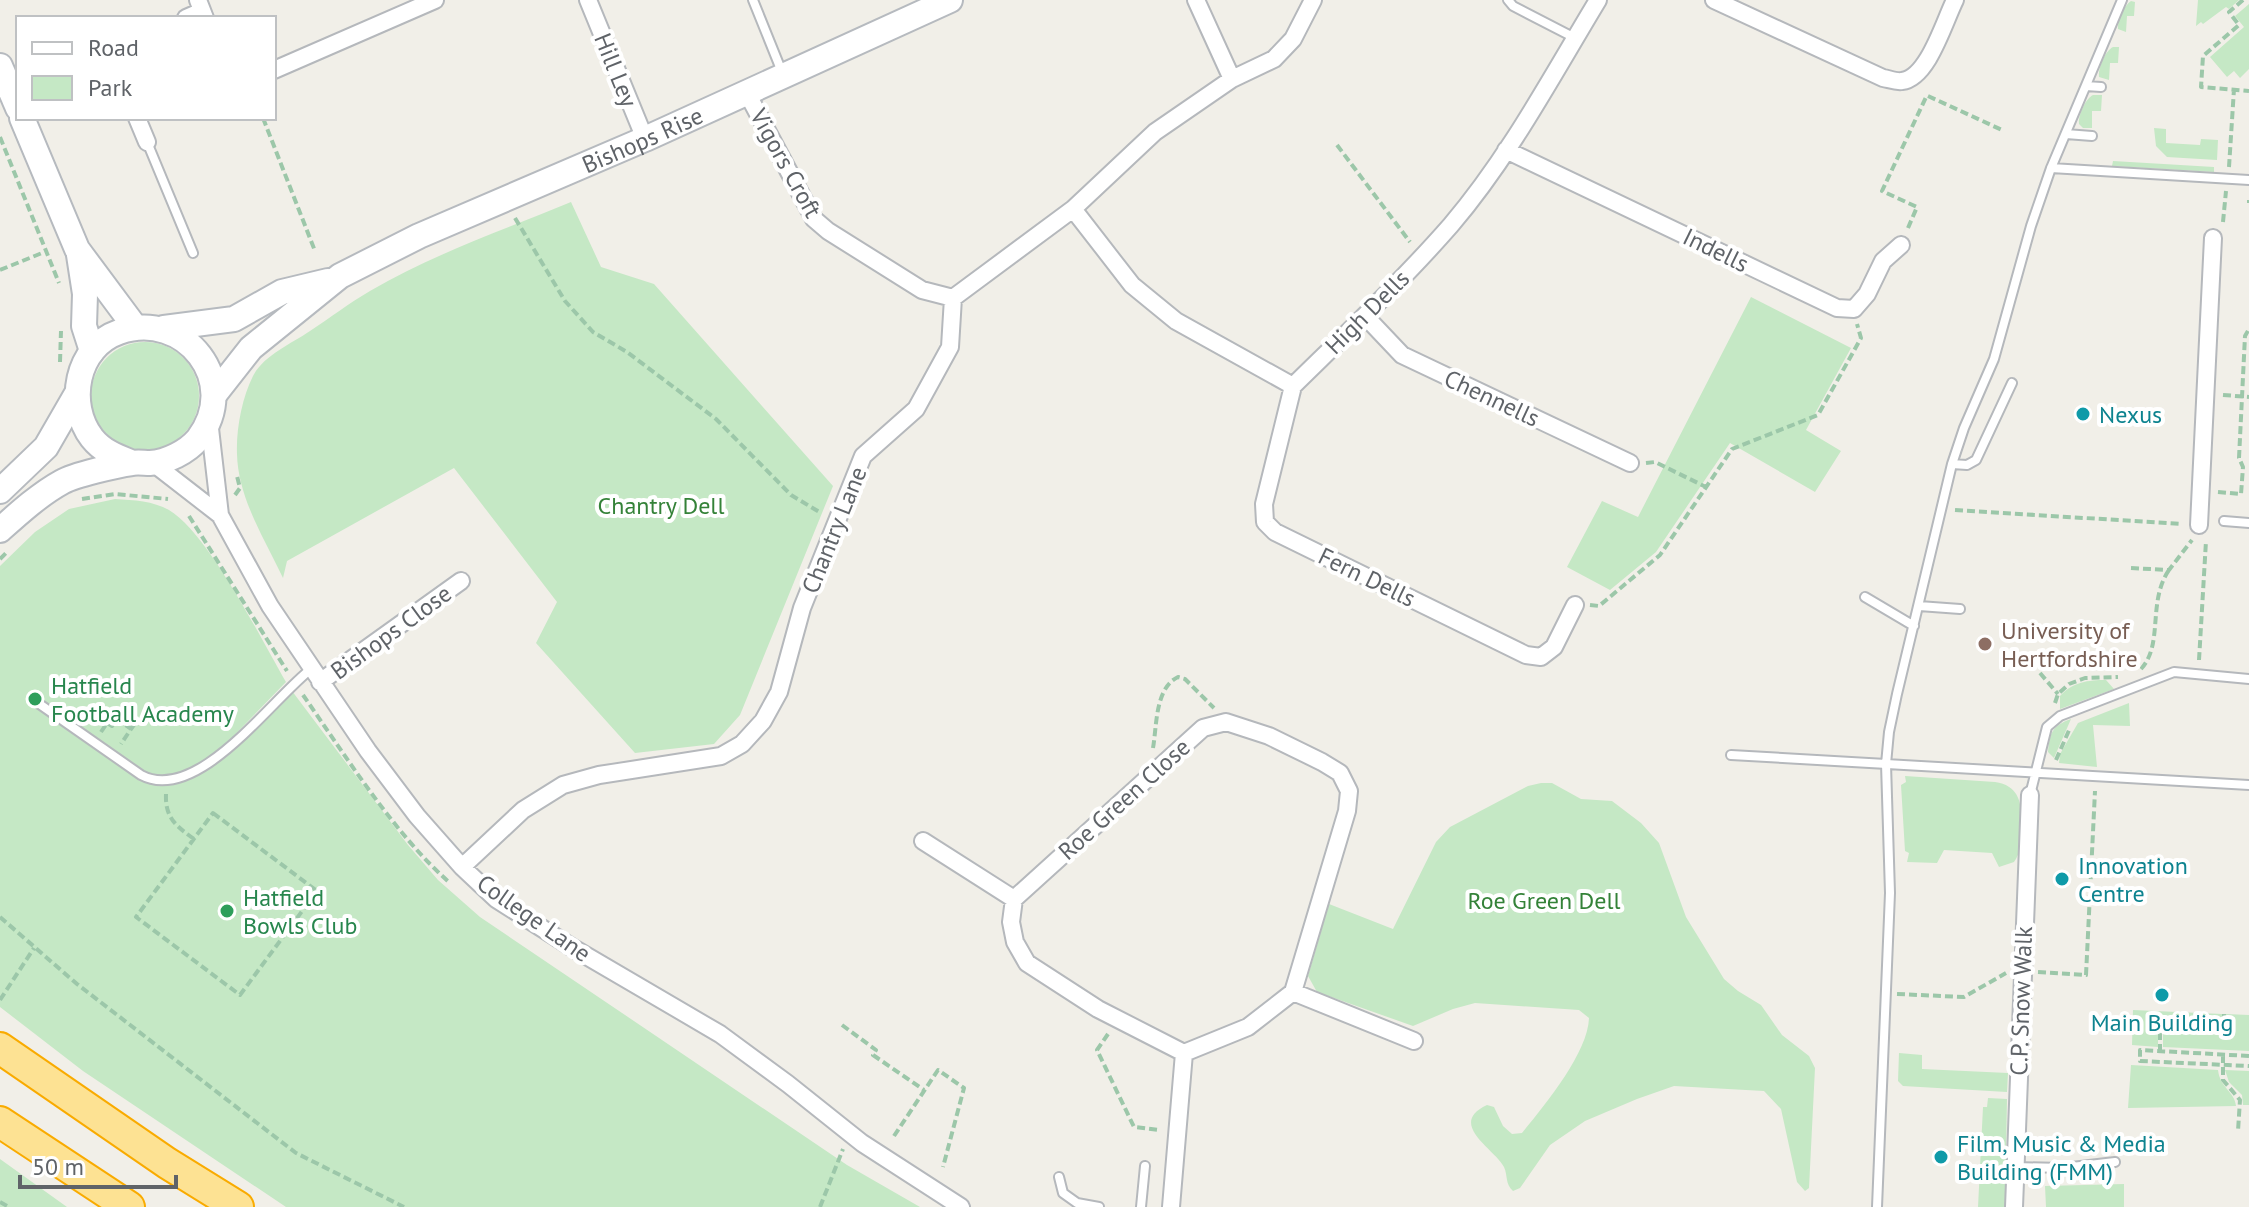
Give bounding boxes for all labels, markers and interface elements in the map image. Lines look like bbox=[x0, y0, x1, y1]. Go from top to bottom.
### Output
legend bbox=[16, 16, 276, 120]
street label: Hill Ley bbox=[587, 29, 645, 111]
text: Road bbox=[88, 32, 139, 63]
text: Park bbox=[88, 72, 133, 103]
street label: Bishops Rise bbox=[577, 99, 708, 180]
street label: Vigors Croft bbox=[743, 102, 829, 223]
street label: Indells bbox=[1678, 221, 1754, 279]
street label: High Dells bbox=[1318, 263, 1416, 361]
street label: Chennells bbox=[1439, 362, 1545, 434]
place label: Nexus bbox=[2099, 399, 2162, 430]
marker: Nexus bbox=[2074, 405, 2092, 423]
street label: Chantry Lane bbox=[795, 462, 873, 598]
park label: Chantry Dell bbox=[598, 490, 724, 521]
street label: Fern Dells bbox=[1313, 540, 1421, 614]
street label: Bishops Close bbox=[324, 578, 458, 686]
place label: University of Hertfordshire bbox=[2001, 615, 2138, 674]
marker: University of Hertfordshire bbox=[1976, 635, 1994, 653]
place label: Hatfield Football Academy bbox=[51, 670, 234, 729]
marker: Hatfield Football Academy bbox=[26, 690, 44, 708]
street label: Roe Green Close bbox=[1052, 732, 1196, 866]
place label: Innovation Centre bbox=[2078, 850, 2188, 909]
street label: College Lane bbox=[471, 867, 597, 969]
marker: Innovation Centre bbox=[2053, 870, 2071, 888]
place label: Hatfield Bowls Club bbox=[243, 882, 357, 941]
park label: Roe Green Dell bbox=[1468, 885, 1621, 916]
marker: Hatfield Bowls Club bbox=[218, 902, 236, 920]
street label: C.P. Snow Walk bbox=[2003, 925, 2039, 1076]
marker: Main Building bbox=[2153, 986, 2171, 1004]
place label: Main Building bbox=[2091, 1007, 2233, 1038]
place label: Film, Music & Media Building (FMM) bbox=[1957, 1128, 2166, 1187]
scale bar bbox=[20, 1139, 176, 1189]
marker: Film, Music & Media Building (FMM) bbox=[1932, 1148, 1950, 1166]
text: 50 m bbox=[32, 1151, 84, 1182]

